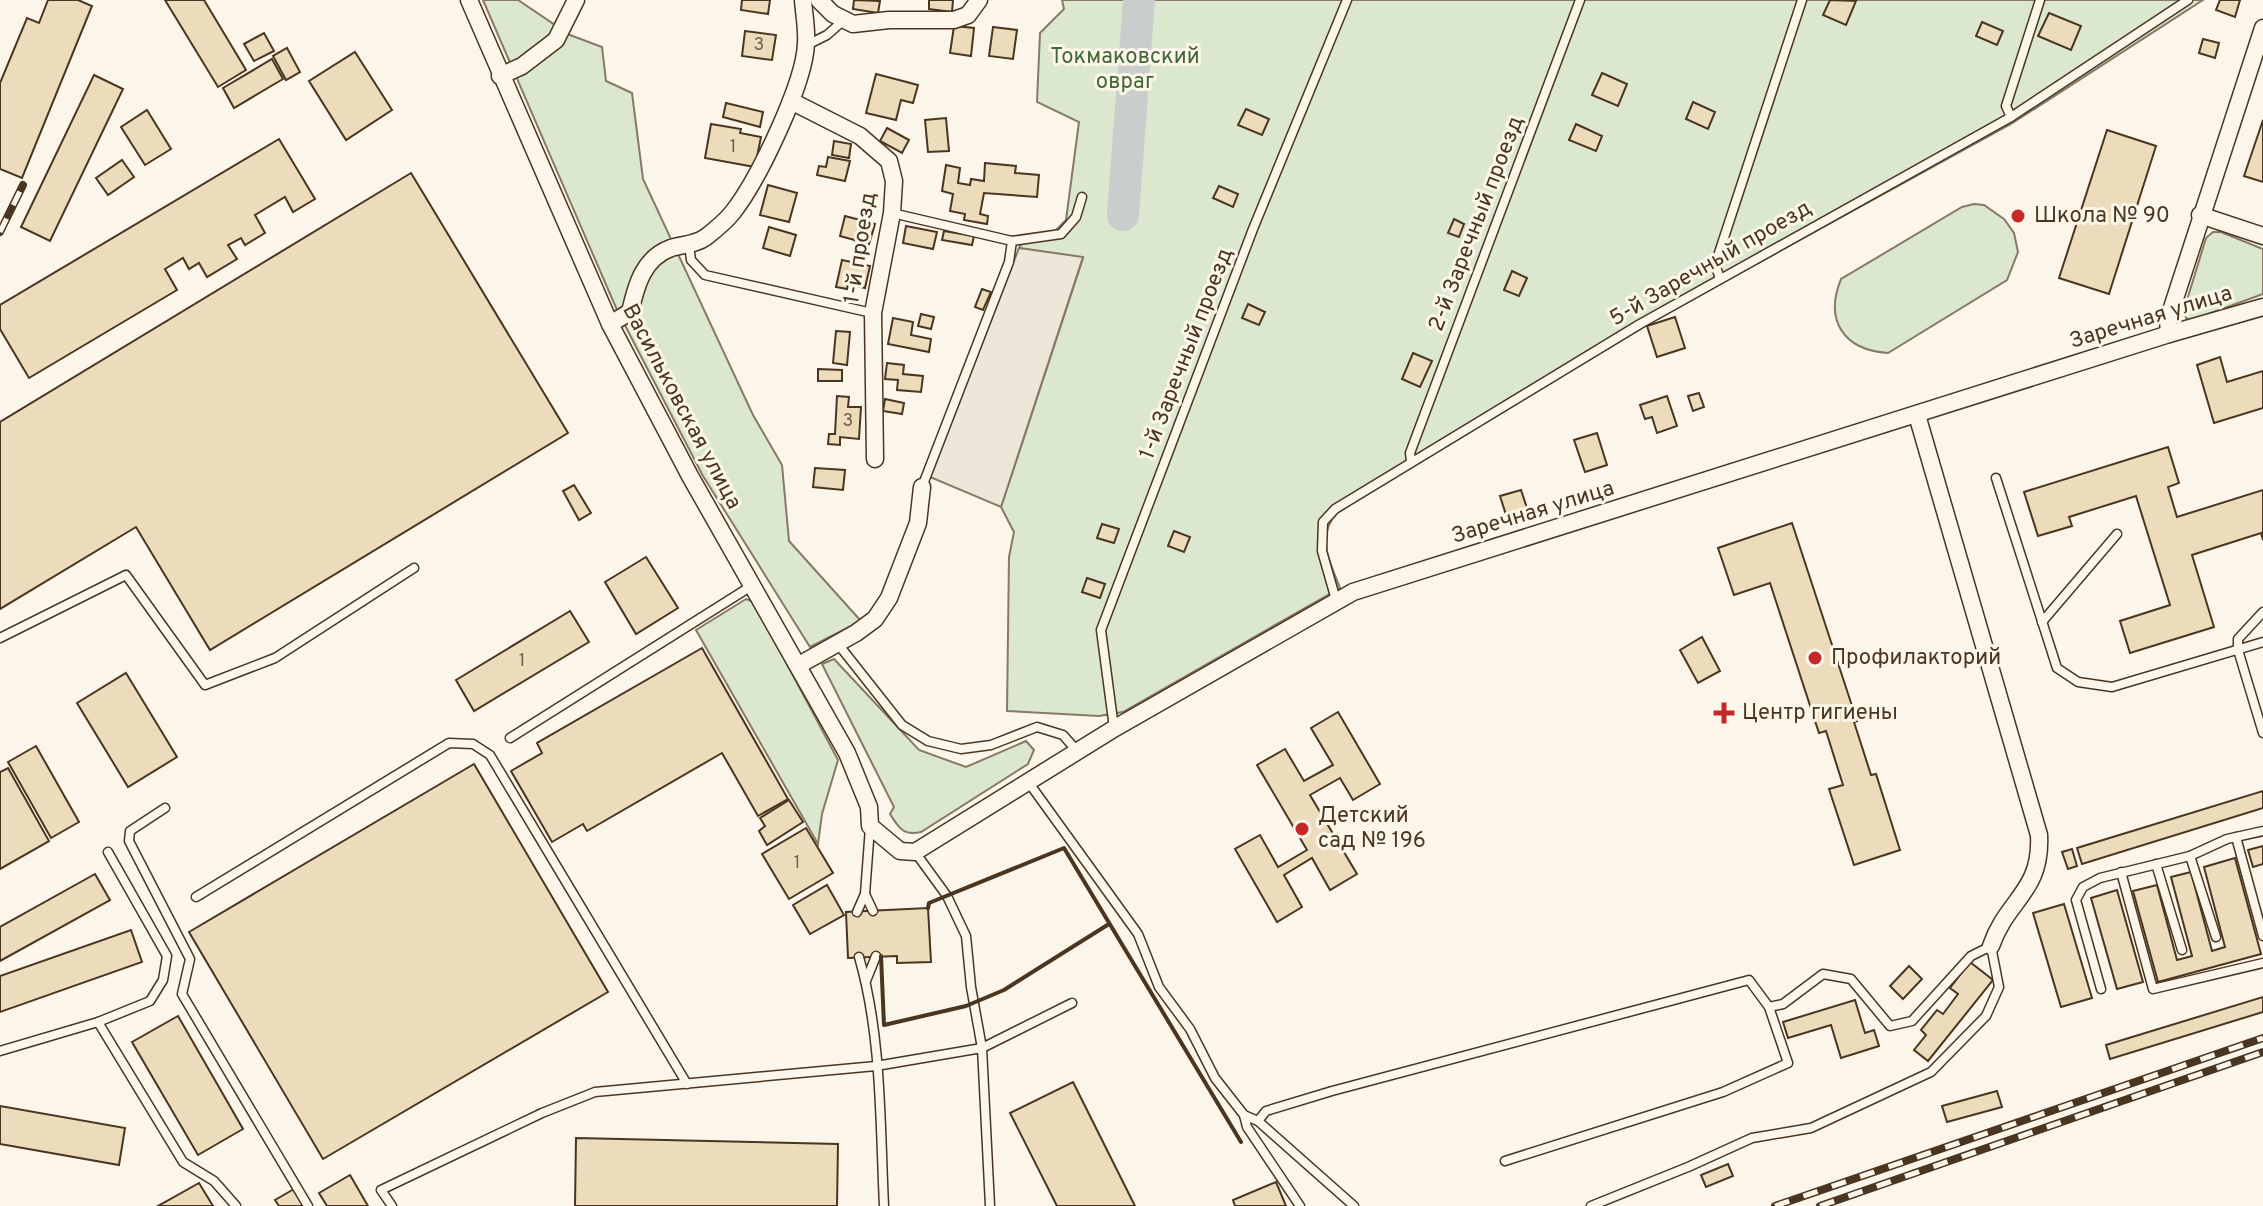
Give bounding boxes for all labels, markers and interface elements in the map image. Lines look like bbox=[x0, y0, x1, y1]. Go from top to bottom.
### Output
house number: 3 bbox=[754, 34, 764, 57]
park label: Токмаковский овраг bbox=[1050, 44, 1200, 96]
street label: 2-й Заречный проезд bbox=[1423, 113, 1531, 335]
house number: 1 bbox=[730, 136, 736, 159]
street label: 1-й проезд bbox=[839, 190, 883, 306]
street label: 5-й Заречный проезд bbox=[1605, 195, 1817, 333]
place label: Школа № 90 bbox=[2034, 203, 2170, 230]
marker: Школа № 90 bbox=[2009, 207, 2027, 225]
street label: 1-й Заречный проезд bbox=[1134, 245, 1240, 463]
street label: Заречная улица bbox=[2066, 280, 2236, 356]
street label: Васильковская улица bbox=[615, 300, 747, 514]
house number: 3 bbox=[843, 410, 853, 433]
street label: Заречная улица bbox=[1448, 475, 1618, 551]
place label: Профилакторий bbox=[1831, 645, 2001, 672]
marker: Профилакторий bbox=[1806, 649, 1824, 667]
house number: 1 bbox=[519, 650, 525, 673]
place label: Центр гигиены bbox=[1742, 700, 1898, 727]
marker: Центр гигиены bbox=[1713, 702, 1735, 724]
place label: Детский сад № 196 bbox=[1318, 803, 1426, 855]
marker: Детский сад № 196 bbox=[1293, 820, 1311, 838]
house number: 1 bbox=[794, 852, 800, 875]

